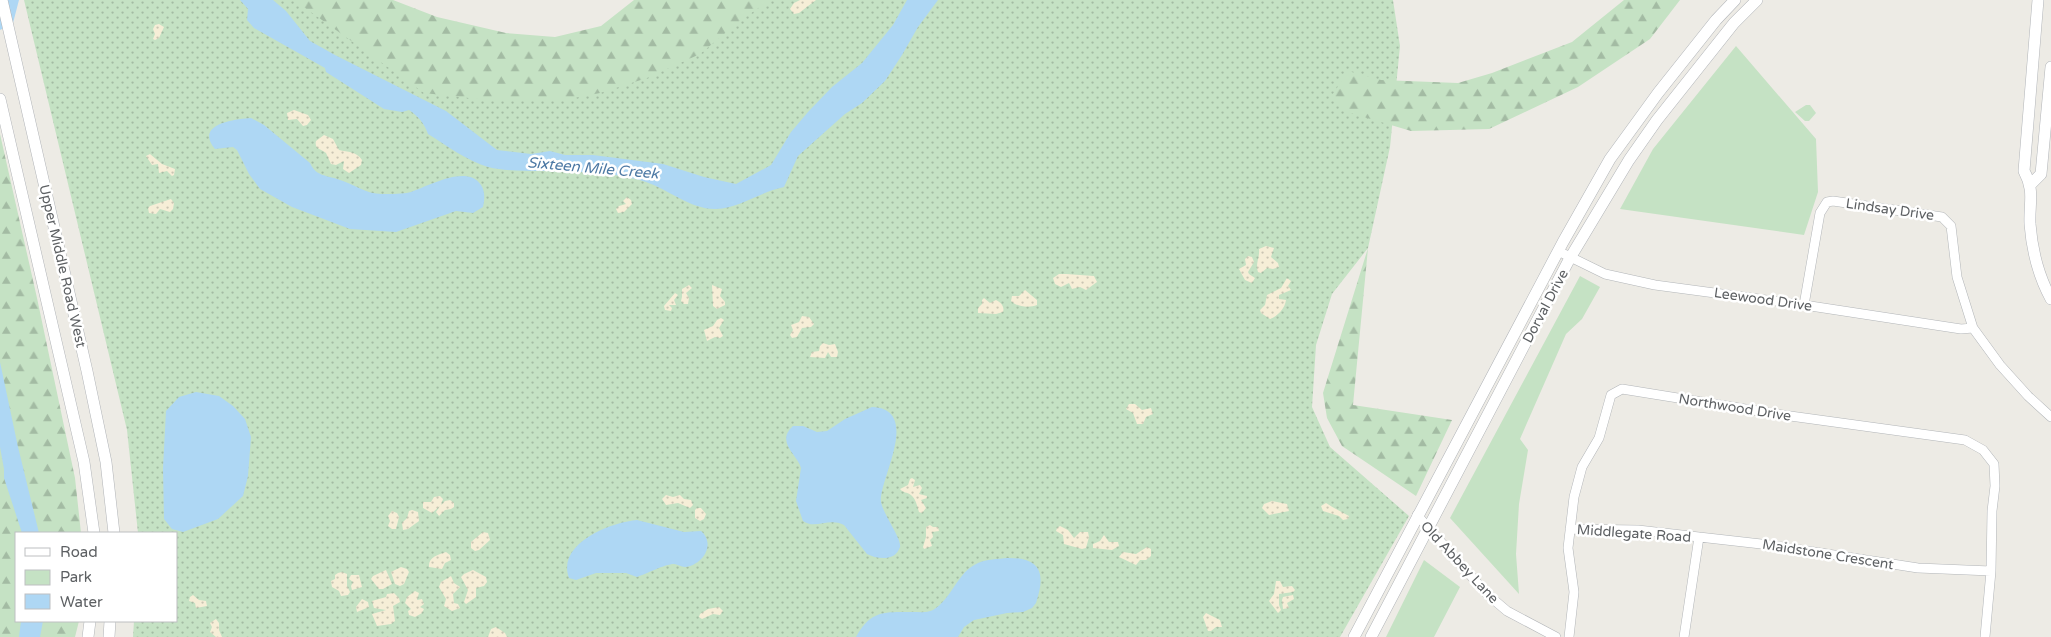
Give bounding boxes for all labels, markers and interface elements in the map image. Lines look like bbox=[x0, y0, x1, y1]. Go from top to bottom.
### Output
water label: Sixteen Mile Creek bbox=[527, 153, 661, 183]
street label: Upper Middle Road West bbox=[35, 183, 90, 350]
street label: Lindsay Drive bbox=[1845, 195, 1935, 224]
street label: Dorval Drive bbox=[1519, 266, 1572, 346]
street label: Leewood Drive bbox=[1713, 284, 1813, 315]
street label: Northwood Drive bbox=[1677, 390, 1792, 425]
street label: Old Abbey Lane bbox=[1417, 518, 1502, 607]
street label: Middlegate Road bbox=[1576, 521, 1692, 546]
legend bbox=[15, 532, 178, 622]
street label: Maidstone Crescent bbox=[1761, 536, 1895, 573]
text: Road bbox=[60, 543, 98, 561]
text: Park bbox=[60, 568, 92, 586]
text: Water bbox=[60, 593, 103, 611]

